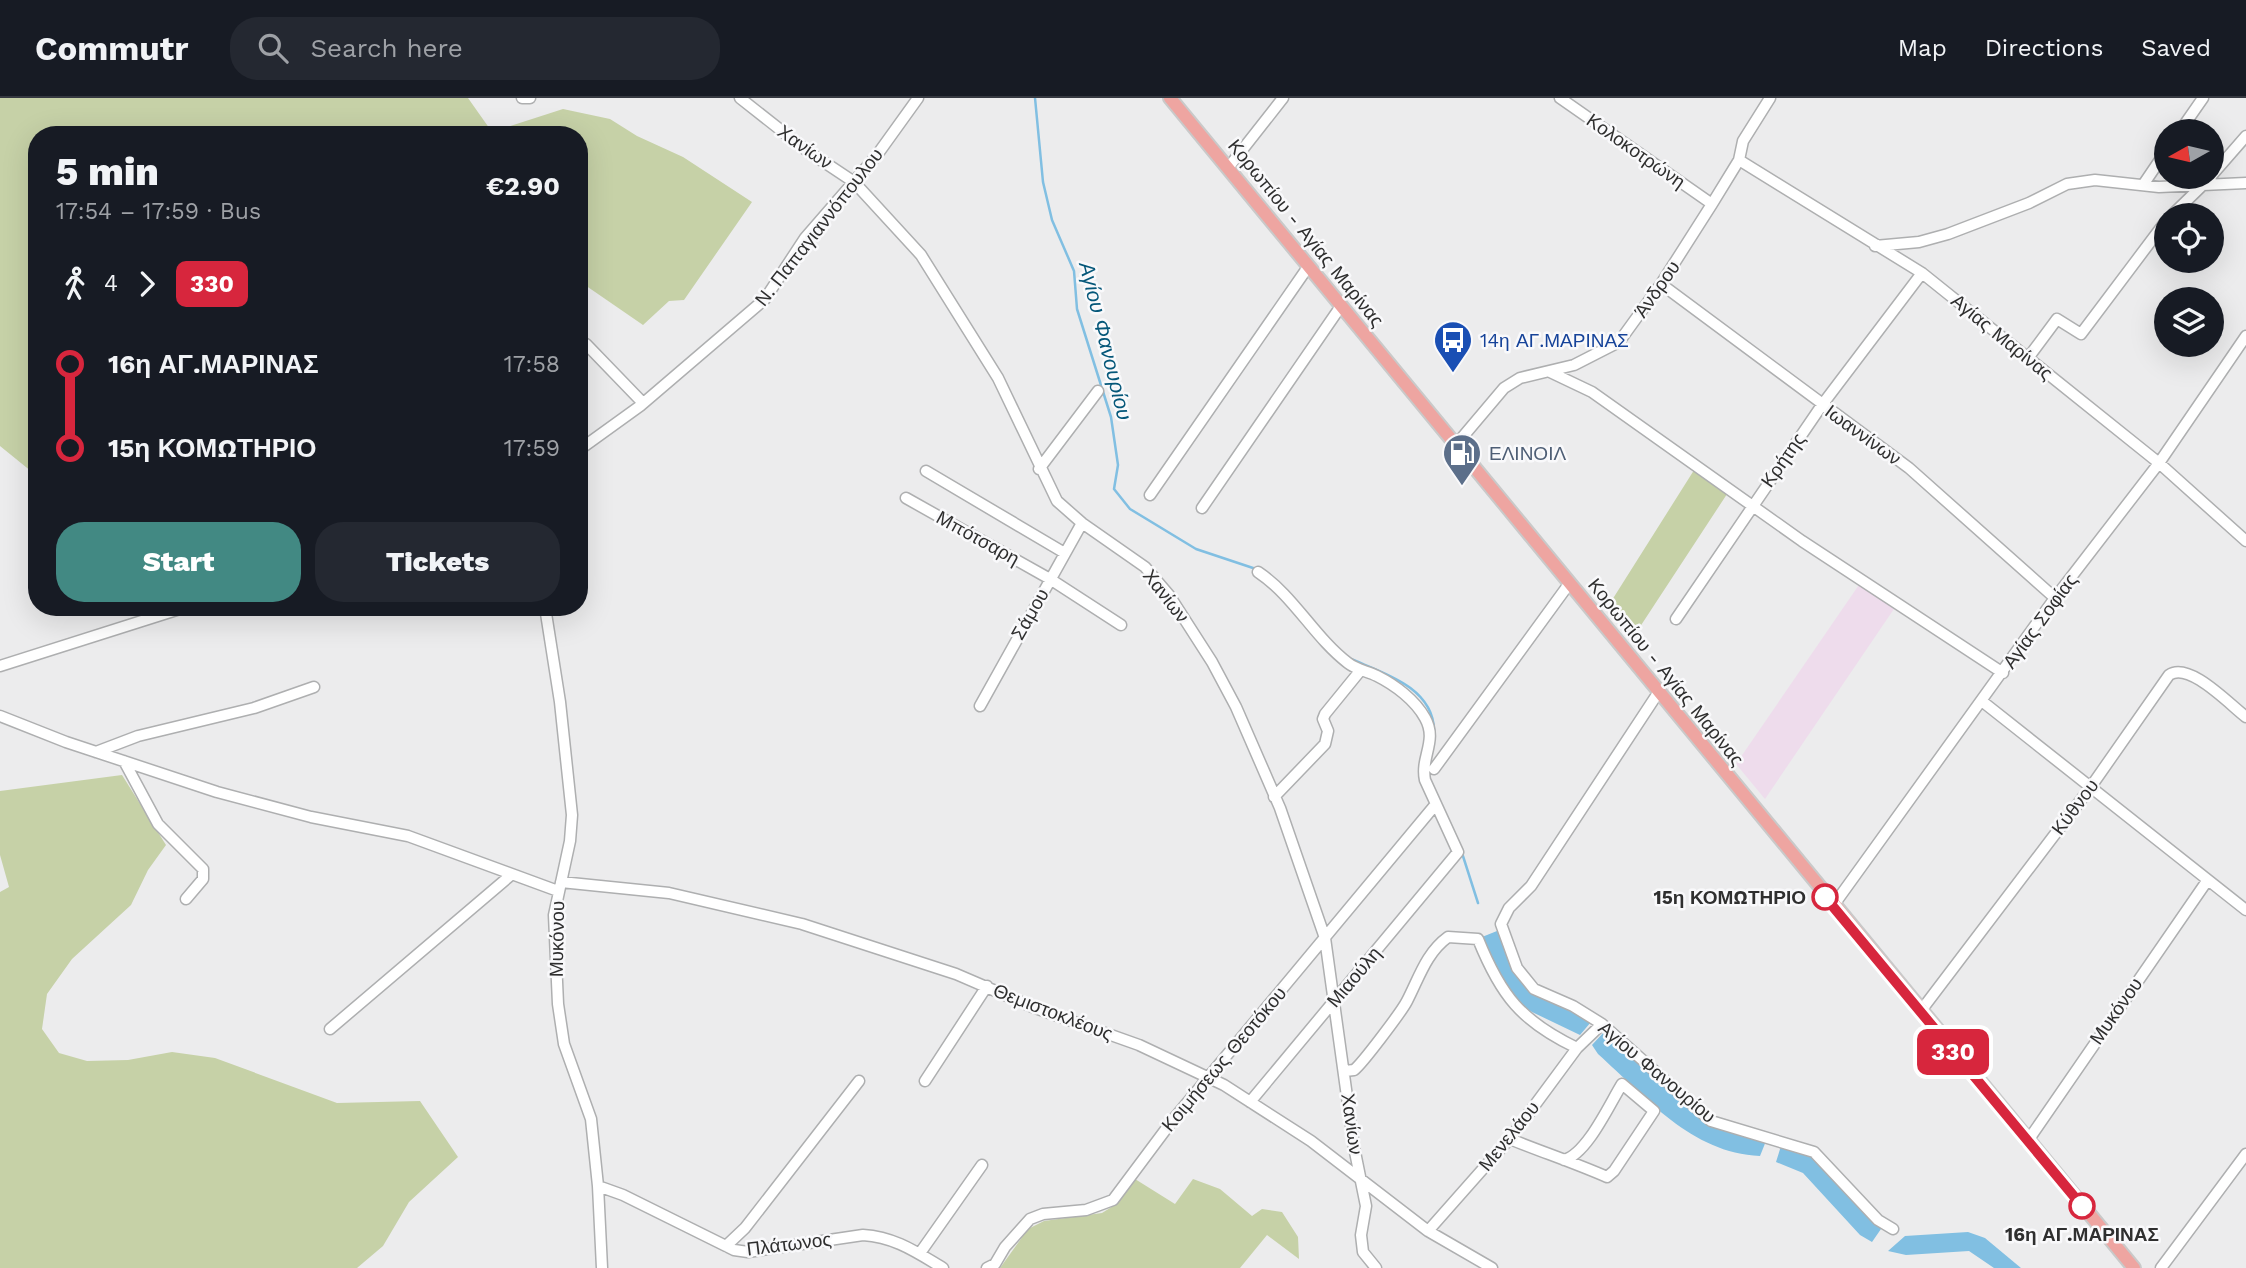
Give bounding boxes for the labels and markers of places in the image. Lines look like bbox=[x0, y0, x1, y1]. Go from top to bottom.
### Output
bus stop icon: 14η ΑΓ.ΜΑΡΙΝΑΣ bbox=[1432, 319, 1474, 374]
place label: 14η ΑΓ.ΜΑΡΙΝΑΣ bbox=[1480, 329, 1629, 352]
fuel station icon: ΕΛΙΝΟΙΛ bbox=[1441, 432, 1483, 487]
place label: ΕΛΙΝΟΙΛ bbox=[1489, 442, 1566, 465]
marker: 15η ΚΟΜΩΤΗΡΙΟ bbox=[1812, 884, 1838, 910]
place label: 15η ΚΟΜΩΤΗΡΙΟ bbox=[1654, 886, 1806, 909]
marker: 16η ΑΓ.ΜΑΡΙΝΑΣ bbox=[2069, 1193, 2095, 1219]
place label: 16η ΑΓ.ΜΑΡΙΝΑΣ bbox=[2005, 1223, 2159, 1246]

